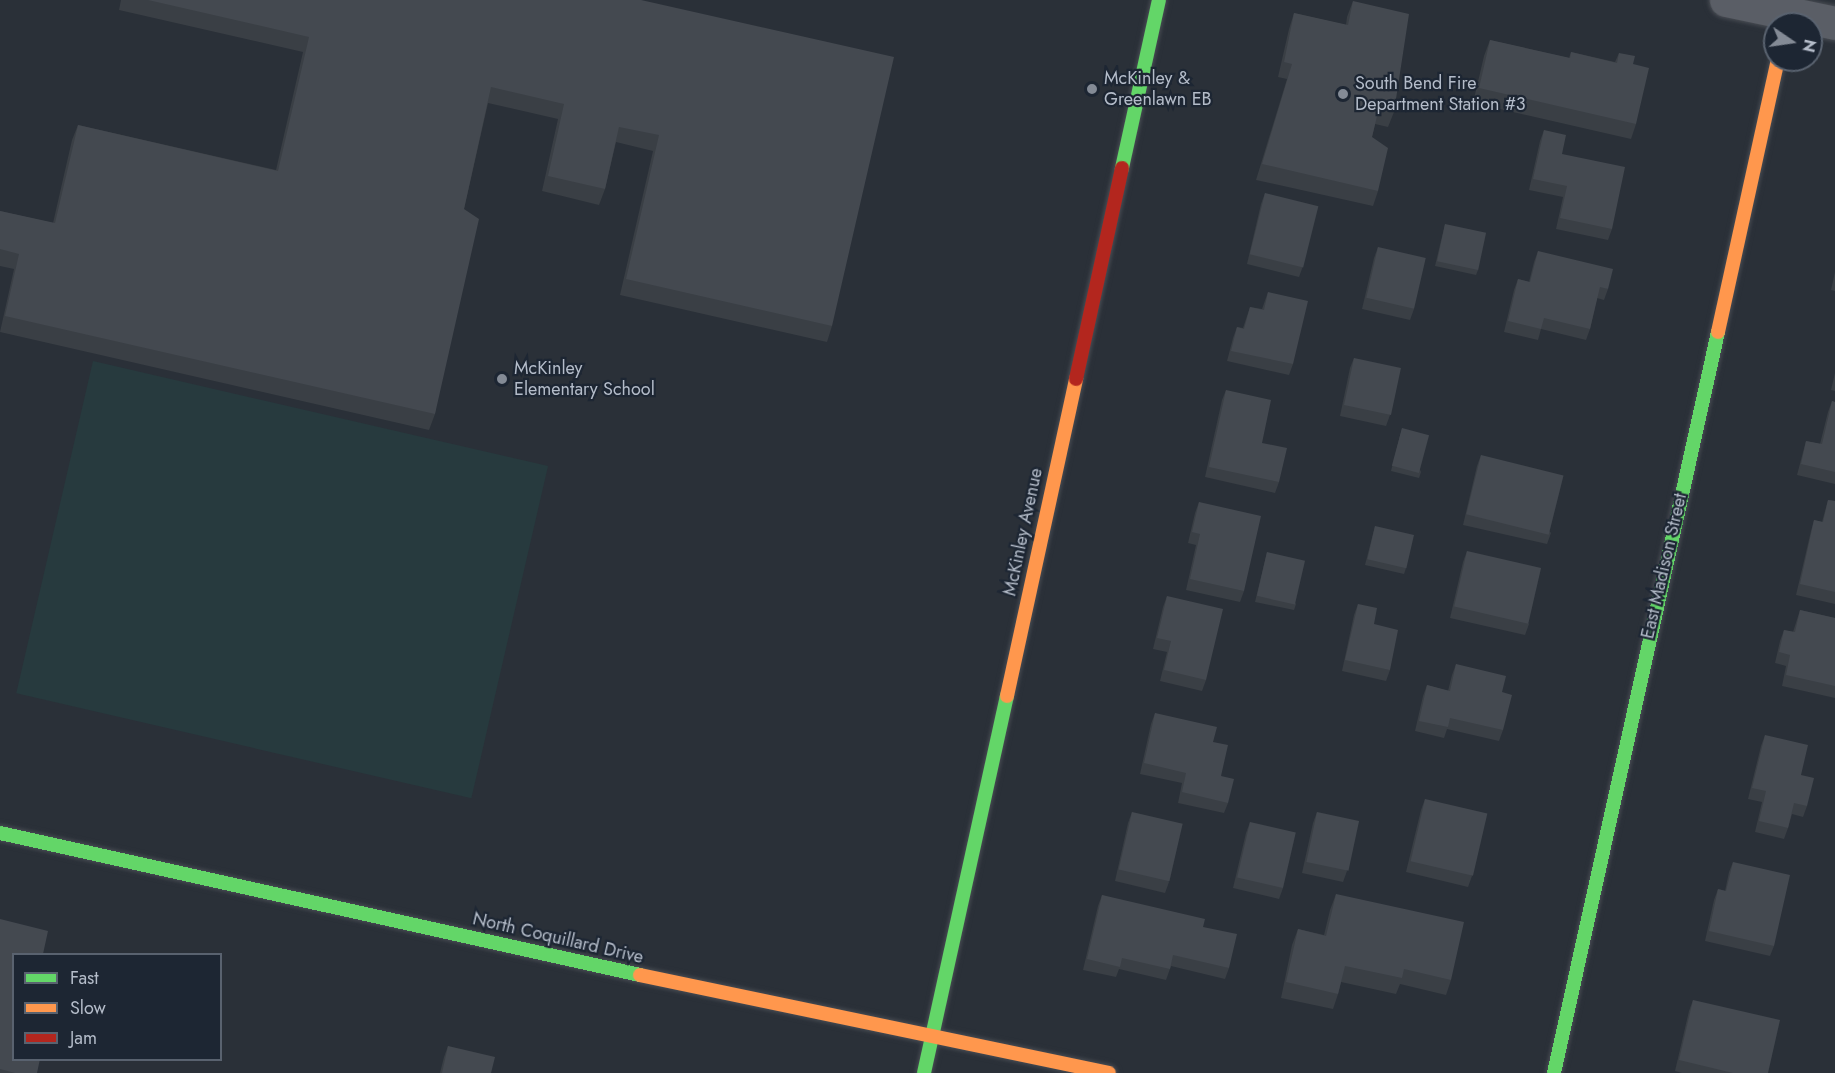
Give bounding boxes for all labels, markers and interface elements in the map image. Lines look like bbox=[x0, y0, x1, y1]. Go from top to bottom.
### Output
north arrow bbox=[1763, 12, 1823, 72]
text: N bbox=[1796, 37, 1822, 54]
place label: McKinley & Greenlawn EB bbox=[1104, 68, 1212, 110]
place label: South Bend Fire Department Station #3 bbox=[1355, 73, 1526, 116]
marker: McKinley & Greenlawn EB bbox=[1085, 82, 1099, 96]
marker: South Bend Fire Department Station #3 bbox=[1336, 87, 1350, 101]
place label: McKinley Elementary School bbox=[514, 358, 655, 400]
marker: McKinley Elementary School bbox=[495, 372, 509, 386]
street label: McKinley Avenue bbox=[999, 466, 1047, 598]
street label: East Madison Street bbox=[1637, 491, 1691, 641]
street label: North Coquillard Drive bbox=[471, 908, 645, 968]
legend bbox=[12, 953, 222, 1061]
text: Fast bbox=[70, 965, 99, 991]
text: Slow bbox=[70, 995, 106, 1021]
text: Jam bbox=[70, 1025, 97, 1051]

